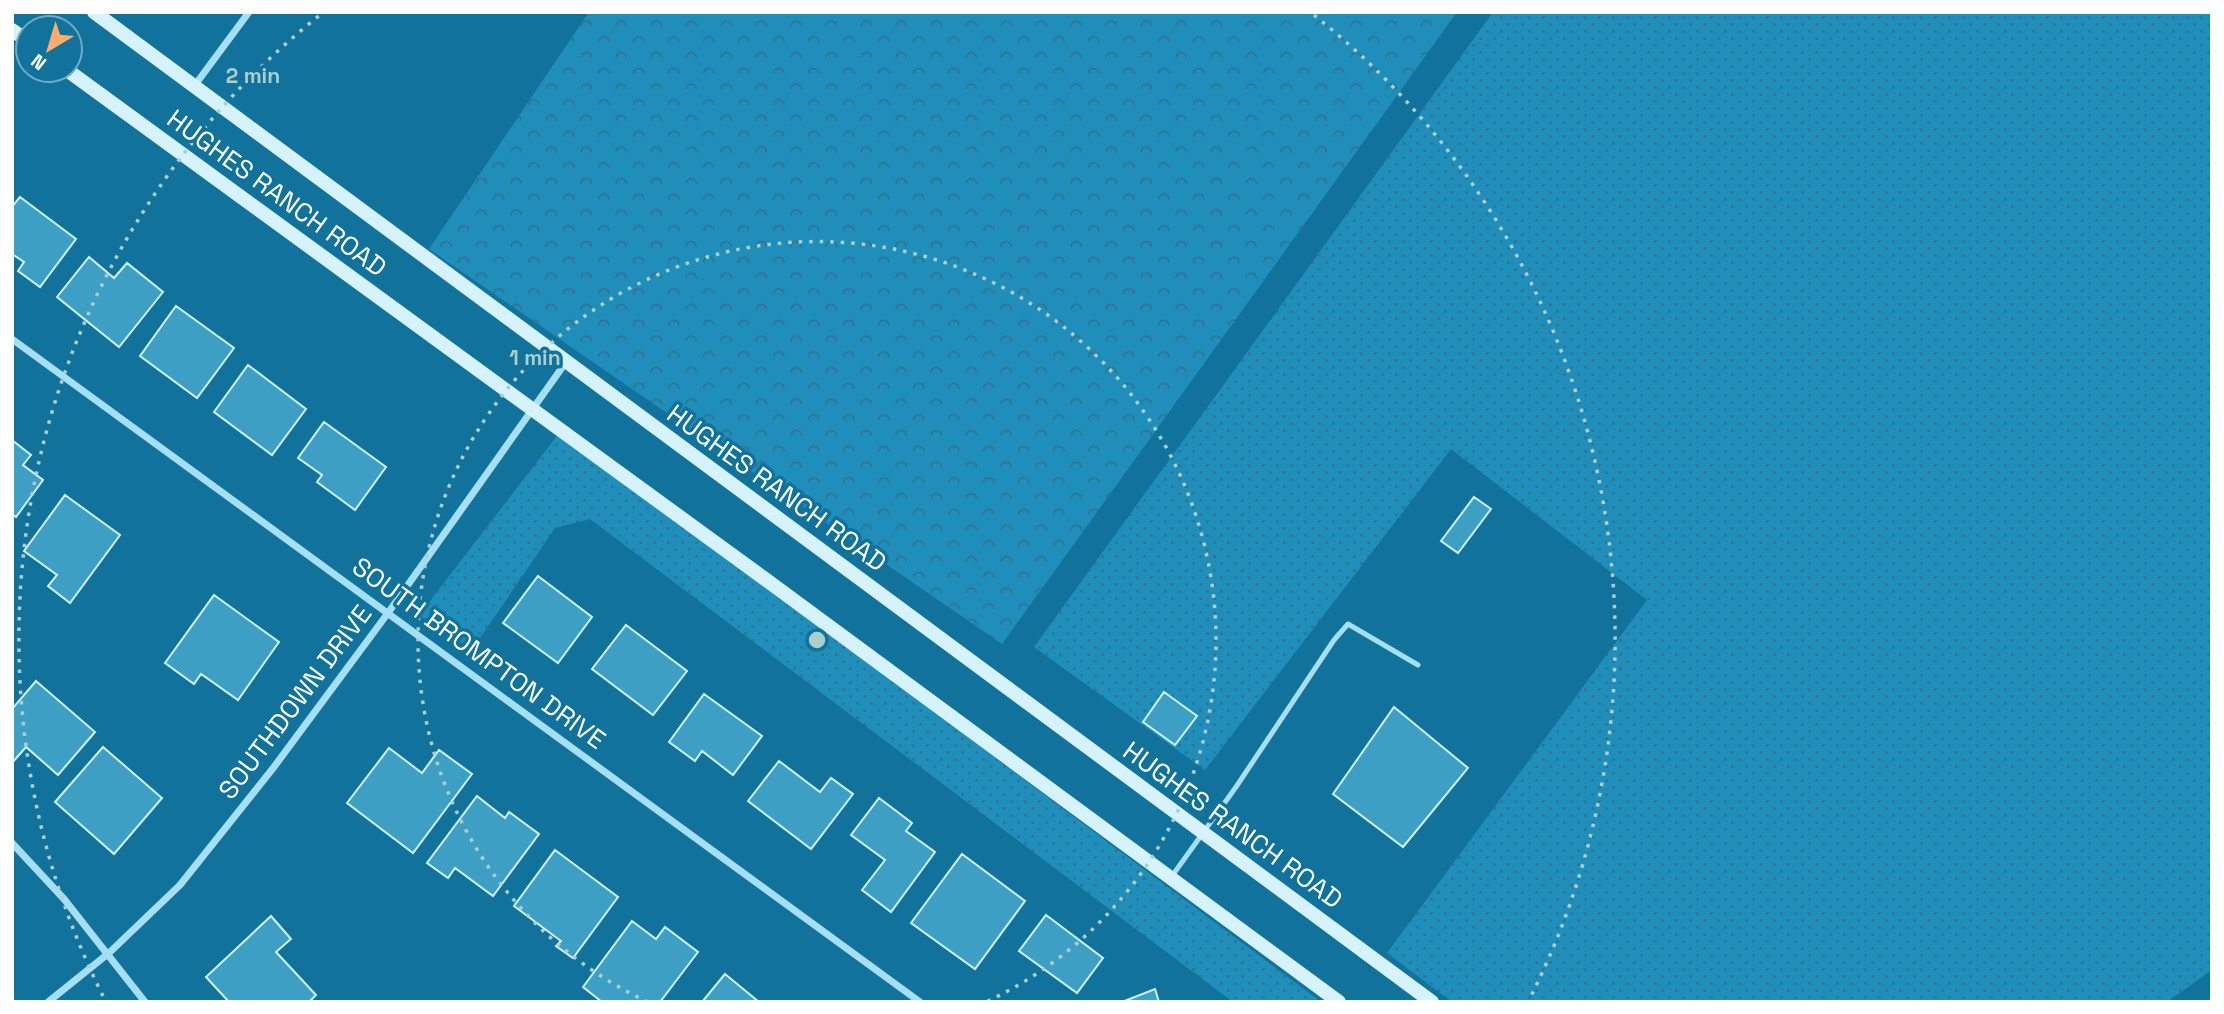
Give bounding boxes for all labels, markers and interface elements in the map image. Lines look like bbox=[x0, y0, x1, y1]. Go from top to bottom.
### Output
north arrow bbox=[14, 14, 84, 84]
text: N bbox=[26, 48, 52, 76]
text: 2 min bbox=[226, 62, 280, 89]
street label: HUGHES RANCH ROAD bbox=[160, 102, 394, 284]
text: 1 min bbox=[509, 344, 561, 371]
street label: HUGHES RANCH ROAD bbox=[660, 397, 894, 579]
street label: SOUTH BROMPTON DRIVE bbox=[346, 550, 612, 756]
street label: SOUTHDOWN DRIVE bbox=[211, 598, 379, 806]
centre of rings bbox=[805, 628, 829, 652]
street label: HUGHES RANCH ROAD bbox=[1116, 734, 1350, 916]

